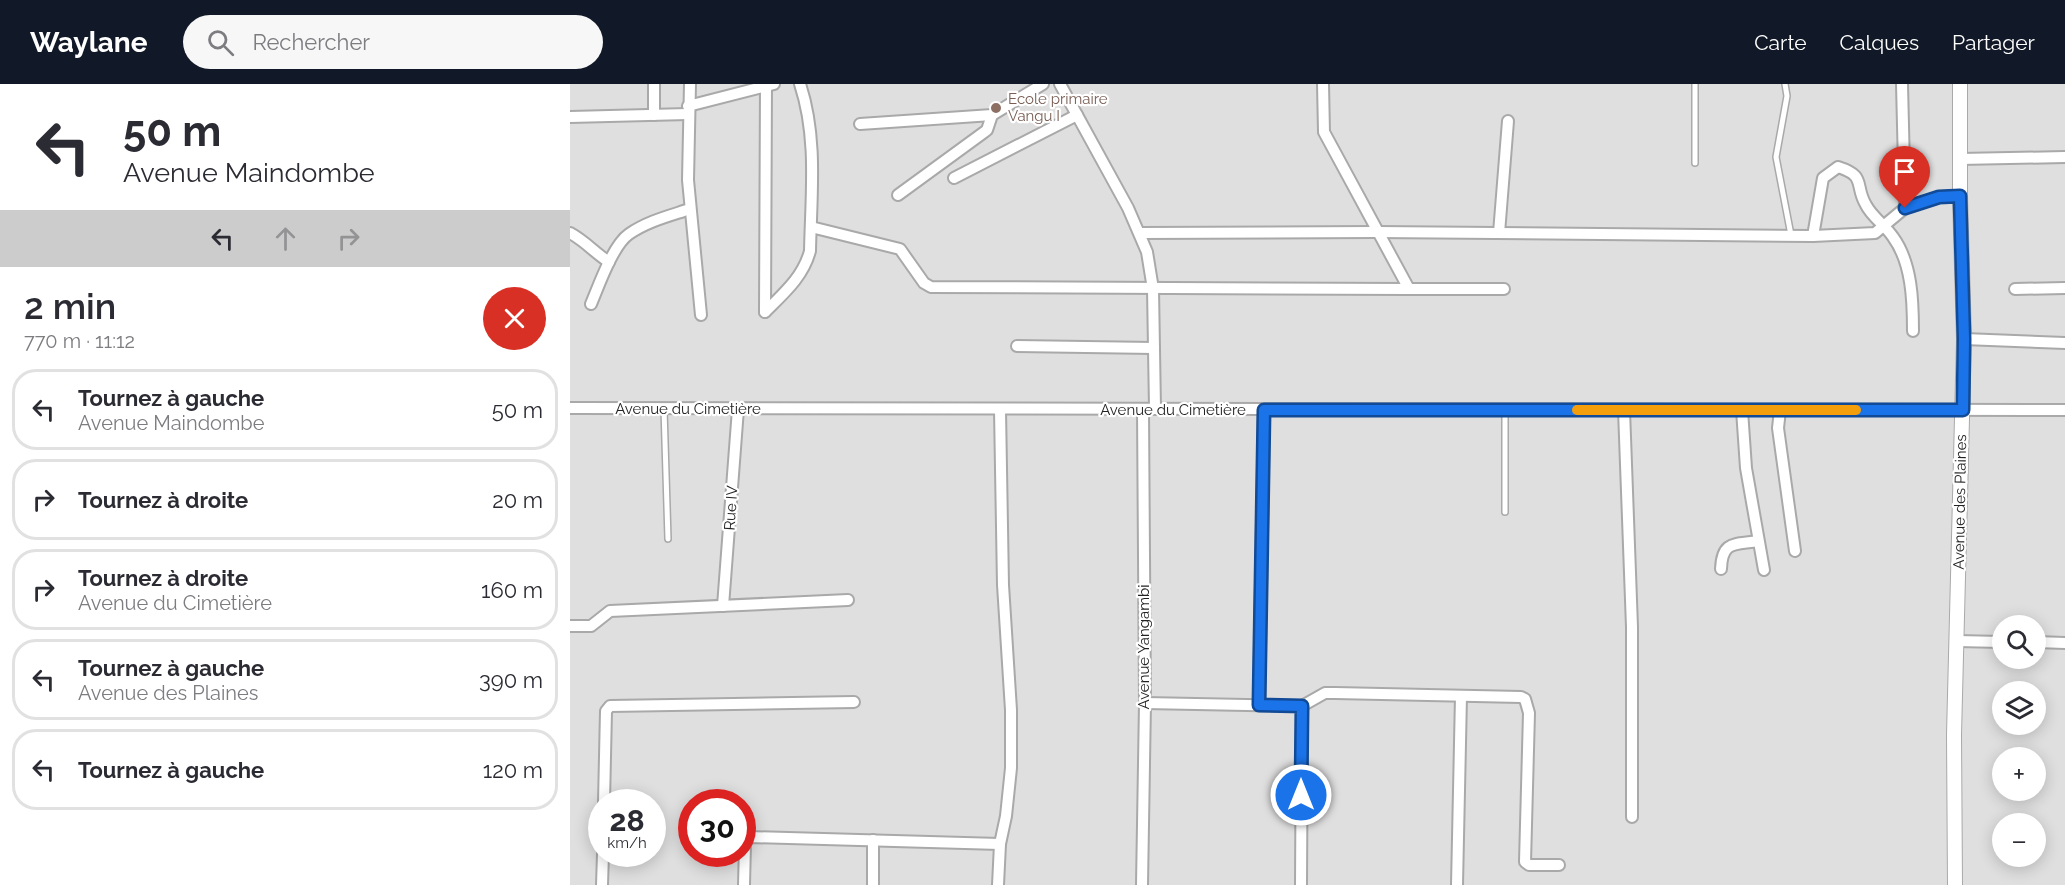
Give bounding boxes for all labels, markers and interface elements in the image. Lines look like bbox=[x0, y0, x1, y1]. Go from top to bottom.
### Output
search box bbox=[183, 15, 603, 69]
text: Waylane bbox=[30, 26, 147, 59]
icon: search bbox=[204, 26, 237, 59]
text: Rechercher bbox=[252, 29, 370, 55]
text: Carte bbox=[1754, 30, 1807, 55]
text: Calques bbox=[1840, 30, 1919, 55]
text: Partager bbox=[1952, 30, 2035, 55]
place label: Ecole primaire Vangu I bbox=[1008, 90, 1108, 125]
marker: Ecole primaire Vangu I bbox=[989, 101, 1003, 115]
text: 50 m bbox=[123, 107, 221, 156]
icon: left bbox=[24, 108, 102, 186]
pin bbox=[1879, 146, 1930, 208]
icon: arrive bbox=[1888, 155, 1921, 188]
text: Avenue Maindombe bbox=[123, 157, 375, 188]
icon: left bbox=[206, 222, 239, 255]
icon: ahead bbox=[269, 222, 302, 255]
icon: right bbox=[332, 222, 365, 255]
text: 2 min bbox=[24, 285, 116, 327]
button: close bbox=[483, 287, 546, 350]
text: 770 m · 11:12 bbox=[24, 329, 135, 353]
text: Tournez à gauche bbox=[78, 385, 264, 411]
icon: left bbox=[27, 393, 60, 426]
text: 50 m bbox=[492, 397, 543, 423]
street label: Avenue du Cimetière bbox=[615, 400, 761, 418]
street label: Avenue du Cimetière bbox=[1100, 401, 1246, 419]
text: Avenue Maindombe bbox=[78, 411, 264, 435]
street label: Avenue des Plaines bbox=[1950, 434, 1970, 570]
icon: right bbox=[27, 483, 60, 516]
street label: Rue IV bbox=[720, 485, 742, 531]
text: Tournez à droite bbox=[78, 487, 248, 513]
text: 20 m bbox=[492, 487, 543, 513]
text: Tournez à droite bbox=[78, 565, 248, 591]
icon: right bbox=[27, 573, 60, 606]
text: 160 m bbox=[481, 577, 543, 603]
street label: Avenue Yangambi bbox=[1135, 584, 1153, 710]
text: Avenue du Cimetière bbox=[78, 591, 272, 615]
map controls bbox=[1992, 615, 2046, 867]
button: search bbox=[1992, 615, 2046, 669]
text: Tournez à gauche bbox=[78, 655, 264, 681]
icon: left bbox=[27, 663, 60, 696]
text: 390 m bbox=[479, 667, 543, 693]
text: Avenue des Plaines bbox=[78, 681, 258, 705]
button: layers bbox=[1992, 681, 2046, 735]
button: + bbox=[1992, 747, 2046, 801]
icon: left bbox=[27, 753, 60, 786]
text: Tournez à gauche bbox=[78, 757, 264, 783]
text: 120 m bbox=[483, 757, 543, 783]
position arrow bbox=[1269, 763, 1333, 827]
speed limit sign: 30 bbox=[678, 789, 756, 867]
text: 28 bbox=[609, 803, 645, 838]
button: − bbox=[1992, 813, 2046, 867]
text: km/h bbox=[607, 834, 647, 852]

